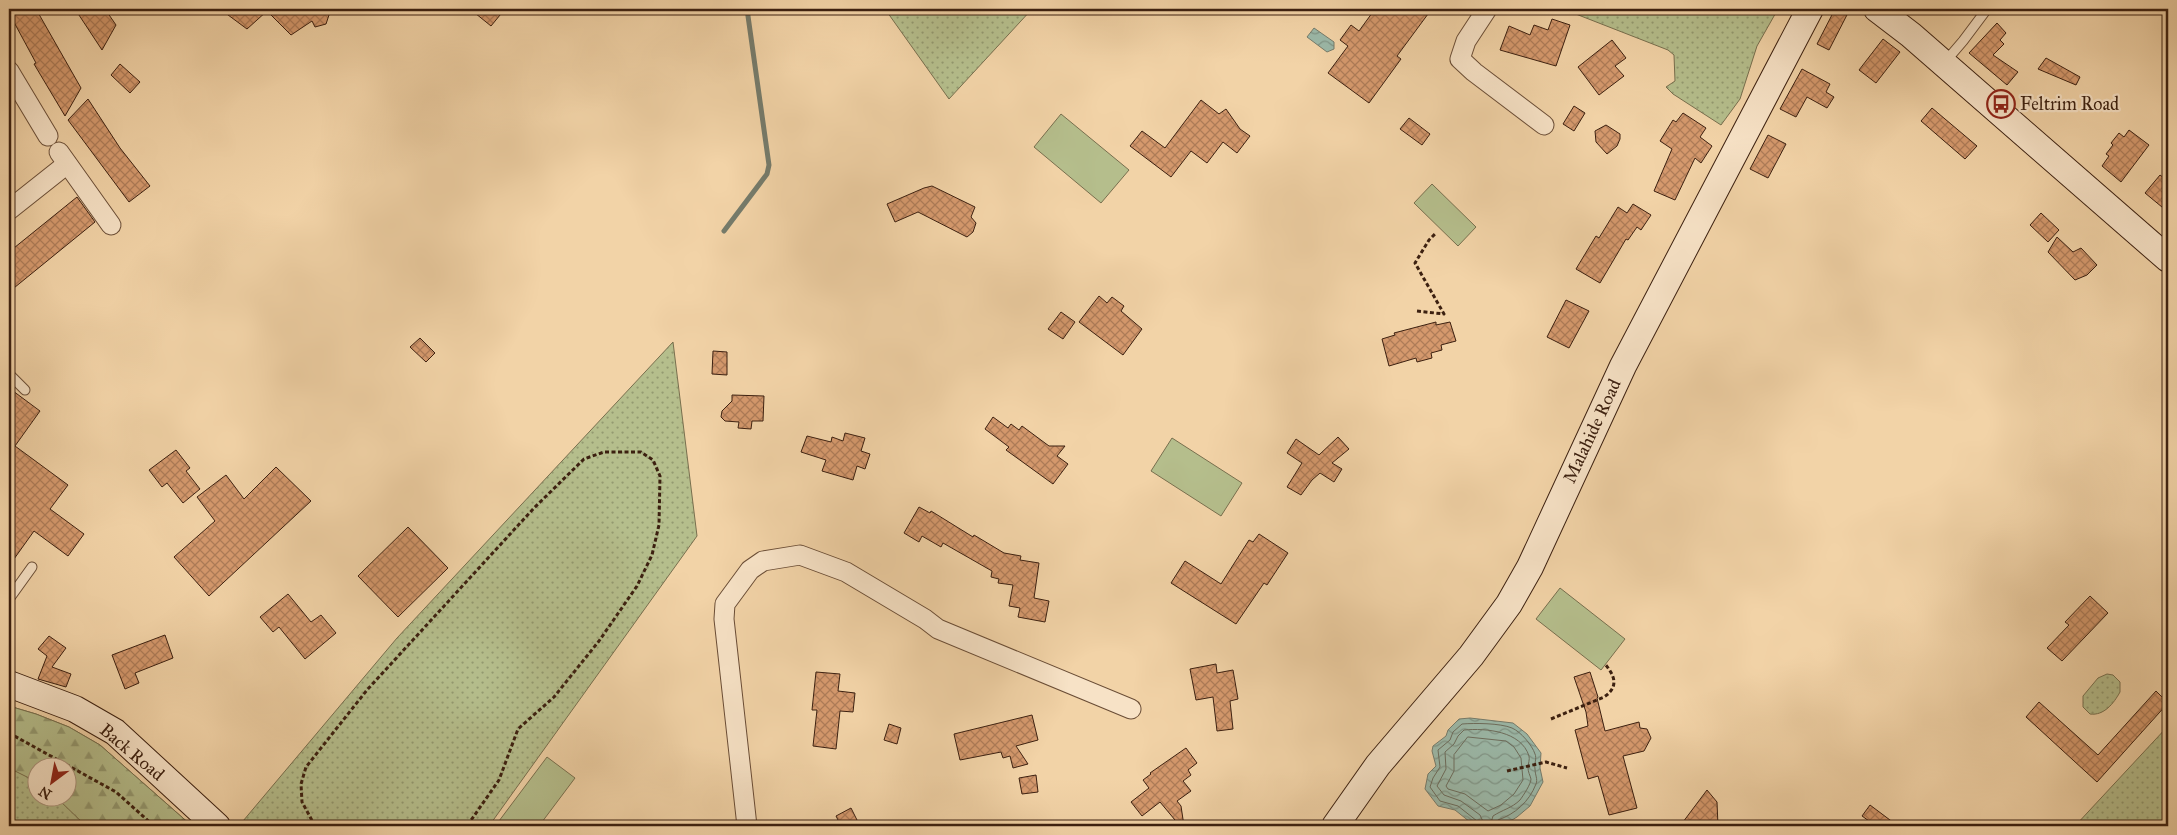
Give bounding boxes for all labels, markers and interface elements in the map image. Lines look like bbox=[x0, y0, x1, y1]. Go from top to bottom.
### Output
bus stop icon: Feltrim Road bbox=[1986, 89, 2016, 119]
place label: Feltrim Road bbox=[2020, 93, 2119, 115]
street label: Malahide Road bbox=[1558, 375, 1626, 487]
street label: Back Road bbox=[95, 719, 169, 785]
north arrow bbox=[28, 758, 78, 808]
text: N bbox=[36, 782, 55, 803]

